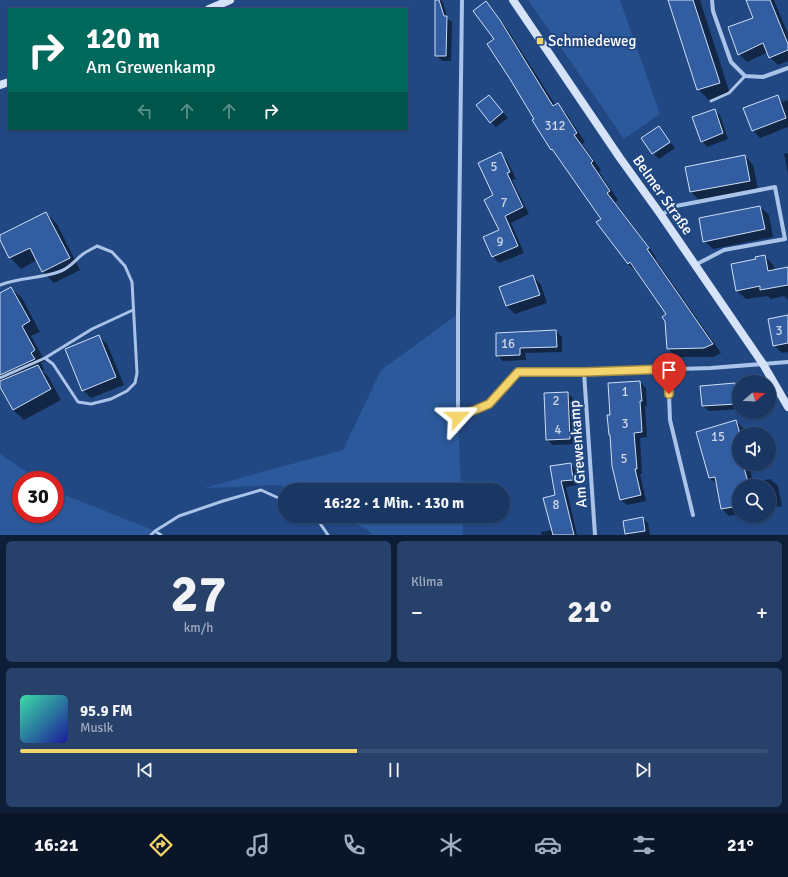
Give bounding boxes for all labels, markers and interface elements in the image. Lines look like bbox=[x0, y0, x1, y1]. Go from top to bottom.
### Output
text: 120 m bbox=[86, 22, 160, 56]
icon: right bbox=[20, 24, 72, 76]
place label: Schmiedeweg bbox=[548, 32, 637, 50]
marker: Schmiedeweg bbox=[535, 36, 545, 46]
text: Am Grewenkamp bbox=[86, 56, 216, 78]
icon: left bbox=[134, 100, 156, 122]
icon: ahead bbox=[176, 100, 198, 122]
icon: ahead bbox=[218, 100, 240, 122]
icon: right bbox=[260, 100, 282, 122]
house number: 312 bbox=[544, 118, 566, 134]
street label: Belmer Straße bbox=[629, 152, 697, 238]
house number: 5 bbox=[490, 159, 498, 175]
house number: 7 bbox=[500, 195, 508, 211]
house number: 9 bbox=[496, 234, 504, 250]
house number: 3 bbox=[775, 323, 783, 339]
house number: 16 bbox=[501, 336, 515, 352]
pin bbox=[652, 353, 686, 394]
icon: arrive bbox=[658, 359, 680, 381]
north arrow bbox=[732, 375, 776, 419]
map controls bbox=[732, 375, 776, 523]
house number: 1 bbox=[621, 384, 629, 400]
house number: 2 bbox=[552, 393, 560, 409]
position arrow bbox=[437, 396, 479, 438]
street label: Am Grewenkamp bbox=[565, 399, 591, 508]
house number: 3 bbox=[621, 416, 629, 432]
house number: 4 bbox=[554, 422, 562, 438]
button: sound bbox=[732, 427, 776, 471]
house number: 15 bbox=[711, 429, 725, 445]
house number: 5 bbox=[620, 451, 628, 467]
speed limit sign: 30 bbox=[12, 471, 64, 523]
button: search bbox=[732, 479, 776, 523]
text: 16:22 · 1 Min. · 130 m bbox=[324, 494, 464, 512]
house number: 8 bbox=[552, 497, 560, 513]
text: 27 bbox=[170, 562, 227, 626]
text: Klima bbox=[411, 574, 443, 590]
text: 21° bbox=[567, 594, 612, 631]
text: − bbox=[411, 599, 423, 626]
text: + bbox=[756, 599, 768, 626]
text: km/h bbox=[184, 620, 213, 636]
text: 95.9 FM bbox=[80, 702, 132, 720]
text: Musik bbox=[80, 720, 113, 736]
icon: previous bbox=[134, 759, 156, 781]
icon: pause bbox=[383, 759, 405, 781]
icon: next bbox=[632, 759, 654, 781]
icon: directions bbox=[147, 831, 175, 859]
icon: music bbox=[244, 831, 272, 859]
icon: phone bbox=[340, 831, 368, 859]
icon: climate bbox=[437, 831, 465, 859]
icon: car bbox=[534, 831, 562, 859]
icon: filters bbox=[630, 831, 658, 859]
text: 16:21 bbox=[34, 834, 79, 856]
text: 21° bbox=[727, 834, 754, 856]

